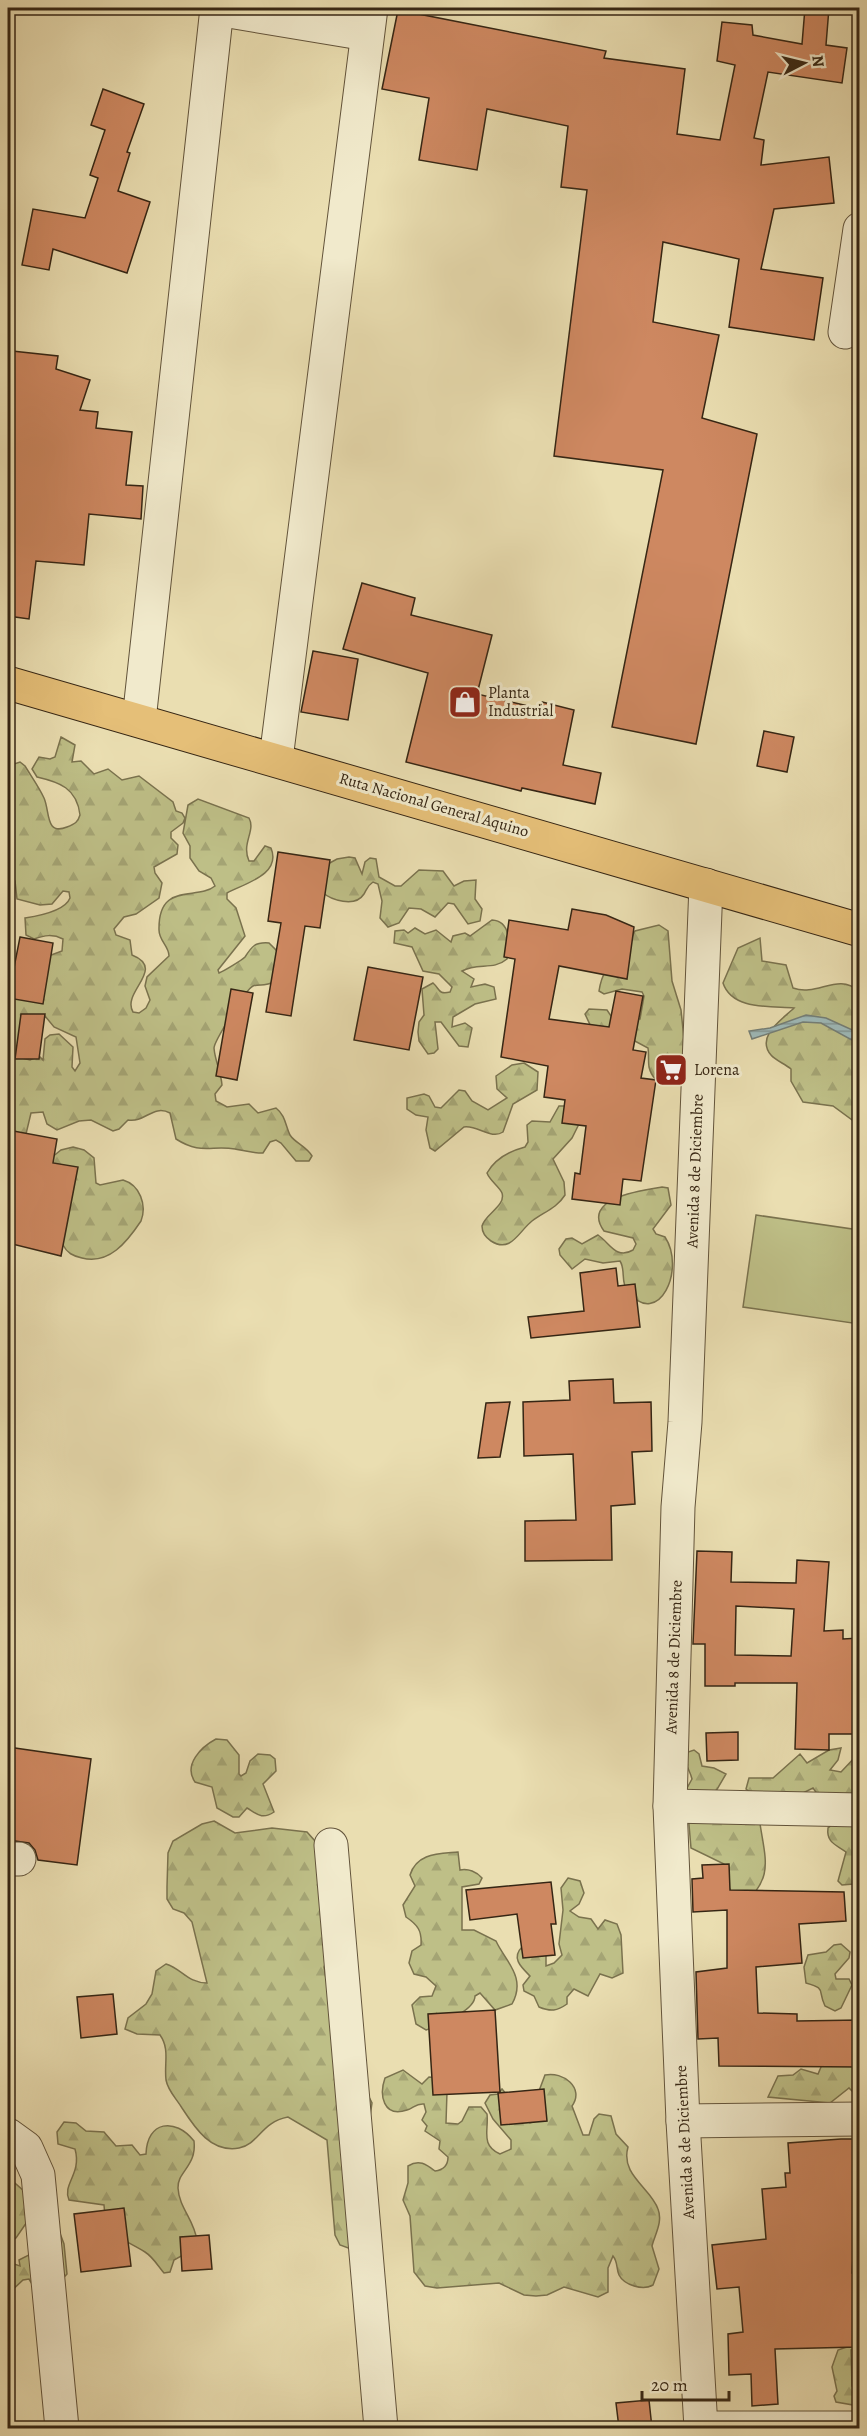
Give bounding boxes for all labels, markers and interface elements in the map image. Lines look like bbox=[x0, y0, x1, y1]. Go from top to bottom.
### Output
north arrow bbox=[774, 33, 834, 93]
text: N bbox=[806, 54, 830, 69]
place label: Planta Industrial bbox=[488, 682, 553, 722]
shop icon: Planta Industrial bbox=[447, 684, 483, 720]
street label: Ruta Nacional General Aquino bbox=[337, 767, 531, 843]
supermarket icon: Lorena bbox=[653, 1052, 689, 1088]
place label: Lorena bbox=[694, 1059, 740, 1081]
street label: Avenida 8 de Diciembre bbox=[681, 1094, 709, 1249]
street label: Avenida 8 de Diciembre bbox=[660, 1580, 688, 1735]
street label: Avenida 8 de Diciembre bbox=[670, 2064, 700, 2221]
scale bar bbox=[642, 2364, 729, 2402]
text: 20 m bbox=[651, 2373, 688, 2397]

